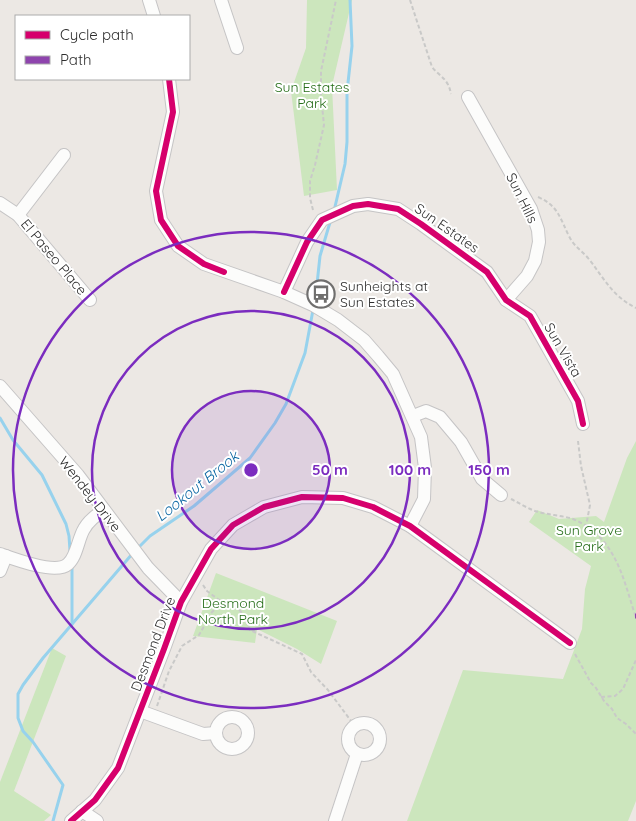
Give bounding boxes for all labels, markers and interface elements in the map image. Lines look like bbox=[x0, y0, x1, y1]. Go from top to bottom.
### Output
legend bbox=[15, 15, 190, 80]
text: Cycle path bbox=[60, 25, 134, 44]
text: Path bbox=[60, 50, 92, 69]
park label: Sun Estates Park bbox=[275, 78, 349, 112]
street label: Sun Hills bbox=[502, 170, 542, 226]
street label: Sun Estates bbox=[411, 199, 483, 257]
street label: El Paseo Place bbox=[17, 215, 91, 299]
place label: Sunheights at Sun Estates bbox=[340, 277, 428, 311]
bus stop icon: Sunheights at Sun Estates bbox=[306, 279, 336, 309]
street label: Sun Vista bbox=[540, 320, 586, 380]
water label: Lookout Brook bbox=[151, 445, 244, 525]
street label: Wendey Drive bbox=[55, 453, 125, 536]
text: 50 m bbox=[312, 460, 348, 479]
text: 100 m bbox=[389, 460, 431, 479]
text: 150 m bbox=[468, 460, 510, 479]
centre of rings bbox=[242, 461, 260, 479]
park label: Sun Grove Park bbox=[556, 521, 622, 555]
street label: Desmond Drive bbox=[127, 594, 179, 694]
park label: Desmond North Park bbox=[198, 594, 268, 628]

